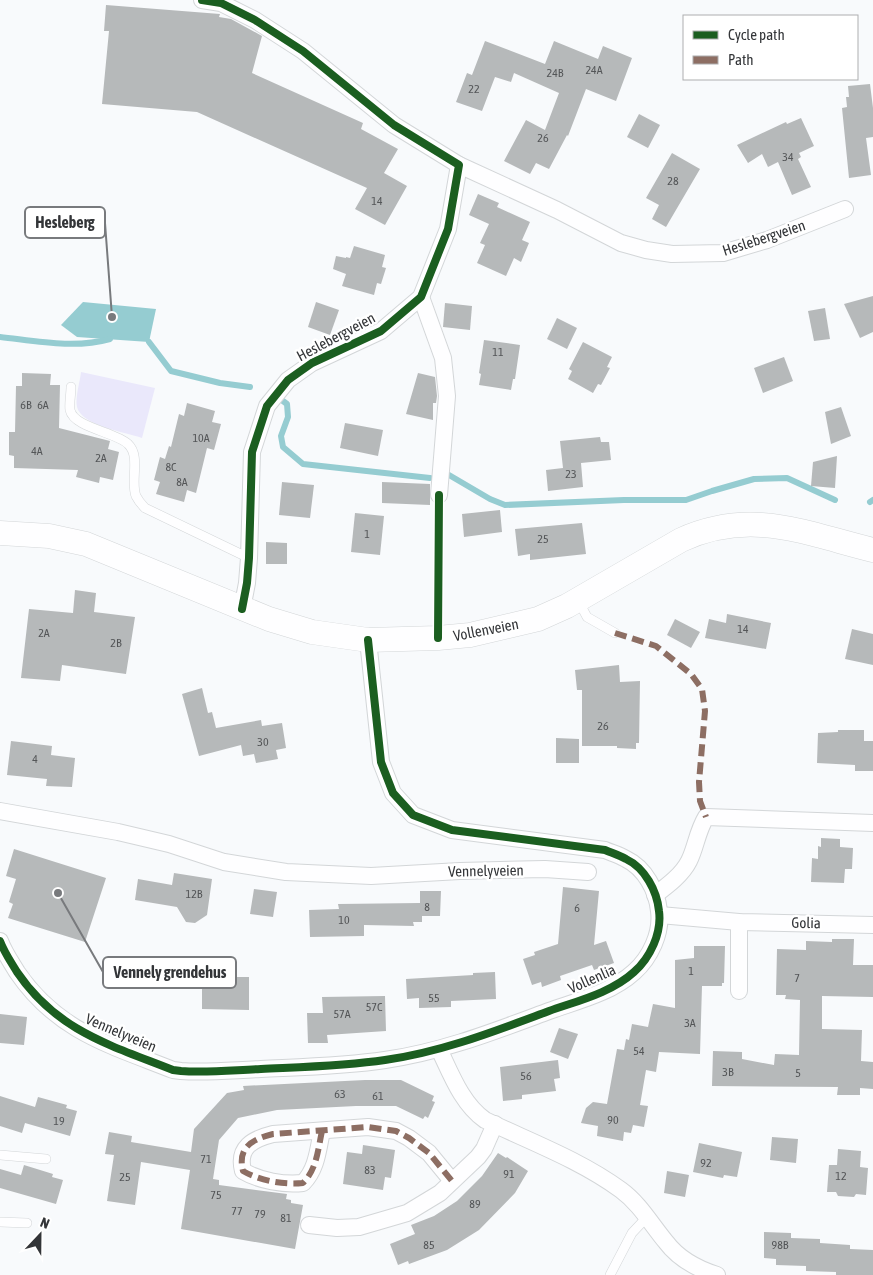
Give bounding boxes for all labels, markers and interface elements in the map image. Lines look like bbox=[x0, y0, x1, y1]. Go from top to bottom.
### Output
legend bbox=[683, 15, 858, 80]
text: Cycle path bbox=[728, 26, 785, 43]
text: Path bbox=[728, 51, 754, 68]
house number: 24A bbox=[585, 63, 603, 77]
house number: 24B bbox=[547, 66, 564, 80]
house number: 22 bbox=[468, 82, 480, 96]
house number: 26 bbox=[537, 131, 549, 145]
house number: 34 bbox=[782, 150, 794, 164]
house number: 28 bbox=[667, 174, 679, 188]
house number: 14 bbox=[371, 194, 383, 208]
callout: Hesleberg bbox=[25, 207, 105, 238]
text: Hesleberg bbox=[35, 213, 95, 231]
street label: Heslebergveien bbox=[720, 216, 807, 259]
street label: Heslebergveien bbox=[294, 309, 378, 364]
house number: 11 bbox=[492, 345, 504, 359]
house number: 6B bbox=[20, 398, 32, 412]
house number: 6A bbox=[37, 398, 49, 412]
house number: 10A bbox=[192, 431, 210, 445]
house number: 4A bbox=[31, 444, 43, 458]
house number: 2A bbox=[95, 451, 107, 465]
house number: 8C bbox=[165, 460, 177, 474]
house number: 23 bbox=[565, 467, 577, 481]
house number: 8A bbox=[176, 475, 188, 489]
house number: 1 bbox=[364, 527, 370, 541]
house number: 25 bbox=[537, 532, 549, 546]
street label: Vollenveien bbox=[452, 615, 520, 644]
house number: 14 bbox=[737, 622, 749, 636]
house number: 2A bbox=[38, 626, 50, 640]
house number: 2B bbox=[110, 636, 122, 650]
house number: 26 bbox=[597, 719, 609, 733]
house number: 30 bbox=[257, 735, 269, 749]
house number: 4 bbox=[32, 752, 38, 766]
street label: Vennelyveien bbox=[448, 861, 524, 880]
house number: 12B bbox=[186, 887, 203, 901]
house number: 8 bbox=[424, 900, 430, 914]
house number: 6 bbox=[574, 901, 580, 915]
house number: 10 bbox=[338, 913, 350, 927]
street label: Golia bbox=[791, 914, 821, 931]
callout: Vennely grendehus bbox=[103, 957, 236, 988]
street label: Vollenlia bbox=[565, 961, 618, 997]
text: Vennely grendehus bbox=[113, 963, 227, 981]
house number: 1 bbox=[688, 964, 694, 978]
house number: 7 bbox=[794, 971, 800, 985]
house number: 55 bbox=[428, 991, 440, 1005]
house number: 57C bbox=[366, 1000, 383, 1014]
house number: 57A bbox=[333, 1007, 351, 1021]
street label: Vennelyveien bbox=[83, 1010, 159, 1055]
house number: 3A bbox=[684, 1016, 696, 1030]
house number: 54 bbox=[633, 1044, 645, 1058]
house number: 3B bbox=[722, 1065, 734, 1079]
house number: 5 bbox=[795, 1066, 801, 1080]
house number: 56 bbox=[520, 1069, 532, 1083]
house number: 63 bbox=[334, 1087, 346, 1101]
house number: 61 bbox=[372, 1089, 384, 1103]
house number: 90 bbox=[607, 1113, 619, 1127]
house number: 19 bbox=[53, 1114, 65, 1128]
house number: 71 bbox=[200, 1152, 212, 1166]
house number: 92 bbox=[700, 1156, 712, 1170]
house number: 83 bbox=[364, 1163, 376, 1177]
house number: 91 bbox=[503, 1167, 515, 1181]
house number: 12 bbox=[835, 1169, 847, 1183]
house number: 25 bbox=[119, 1170, 131, 1184]
house number: 75 bbox=[210, 1188, 222, 1202]
house number: 89 bbox=[469, 1197, 481, 1211]
house number: 77 bbox=[231, 1204, 243, 1218]
house number: 79 bbox=[254, 1207, 266, 1221]
north arrow bbox=[15, 1210, 65, 1260]
house number: 81 bbox=[280, 1211, 292, 1225]
text: N bbox=[38, 1214, 52, 1232]
house number: 85 bbox=[423, 1238, 435, 1252]
house number: 98B bbox=[772, 1238, 789, 1252]

